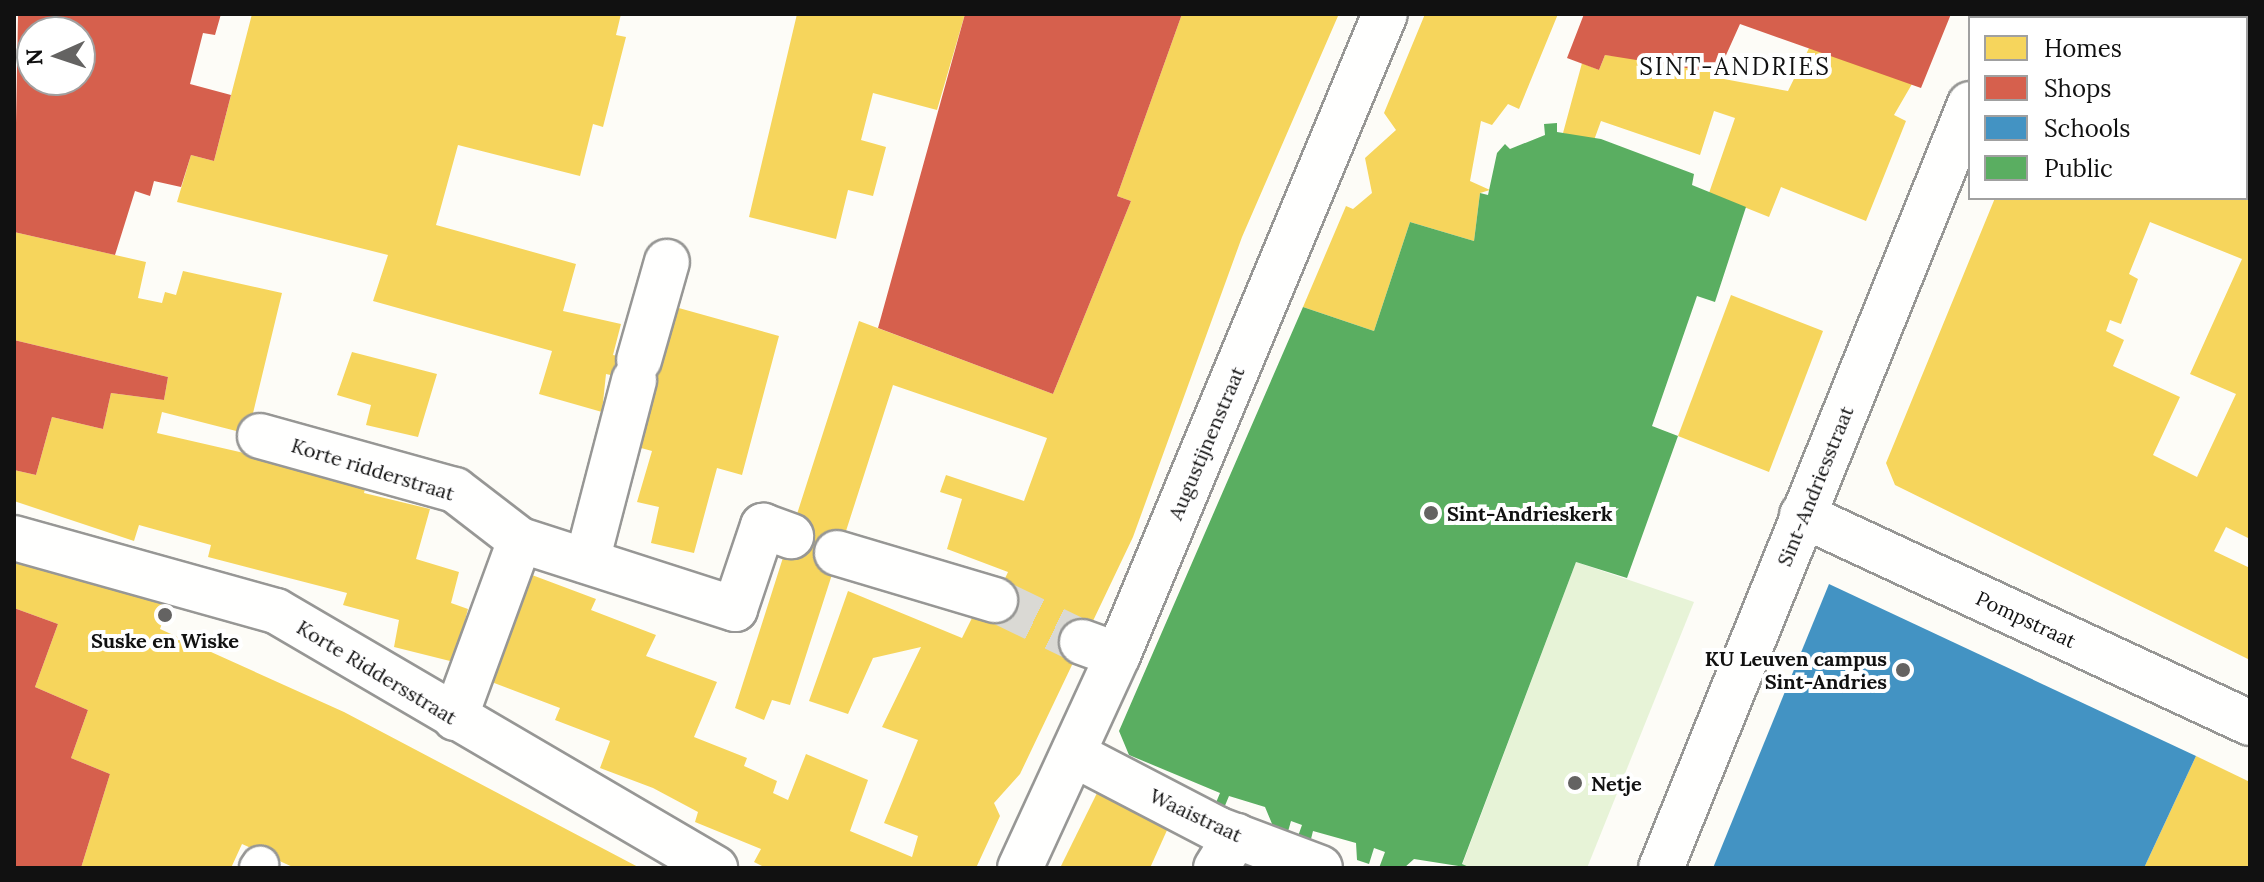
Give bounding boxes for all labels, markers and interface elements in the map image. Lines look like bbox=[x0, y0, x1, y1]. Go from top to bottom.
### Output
north arrow bbox=[16, 16, 96, 96]
legend bbox=[1968, 16, 2248, 200]
text: Homes bbox=[2044, 33, 2122, 64]
text: N bbox=[20, 48, 48, 66]
district label: SINT-ANDRIES bbox=[1639, 53, 1831, 81]
text: Shops bbox=[2044, 73, 2111, 104]
text: Schools bbox=[2044, 113, 2130, 144]
text: Public bbox=[2044, 153, 2113, 184]
street label: Augustijnenstraat bbox=[1163, 363, 1249, 523]
street label: Sint-Andriesstraat bbox=[1772, 402, 1858, 570]
street label: Korte ridderstraat bbox=[289, 433, 457, 505]
place label: Sint-Andrieskerk bbox=[1447, 501, 1613, 525]
marker: Sint-Andrieskerk bbox=[1422, 504, 1440, 522]
street label: Pompstraat bbox=[1972, 585, 2080, 653]
marker: Suske en Wiske bbox=[156, 606, 174, 624]
street label: Korte Riddersstraat bbox=[293, 615, 461, 729]
place label: Suske en Wiske bbox=[91, 628, 239, 652]
place label: KU Leuven campus Sint-Andries bbox=[1705, 646, 1887, 693]
marker: KU Leuven campus Sint-Andries bbox=[1894, 661, 1912, 679]
place label: Netje bbox=[1591, 771, 1642, 795]
marker: Netje bbox=[1566, 774, 1584, 792]
street label: Waaistraat bbox=[1146, 783, 1246, 847]

